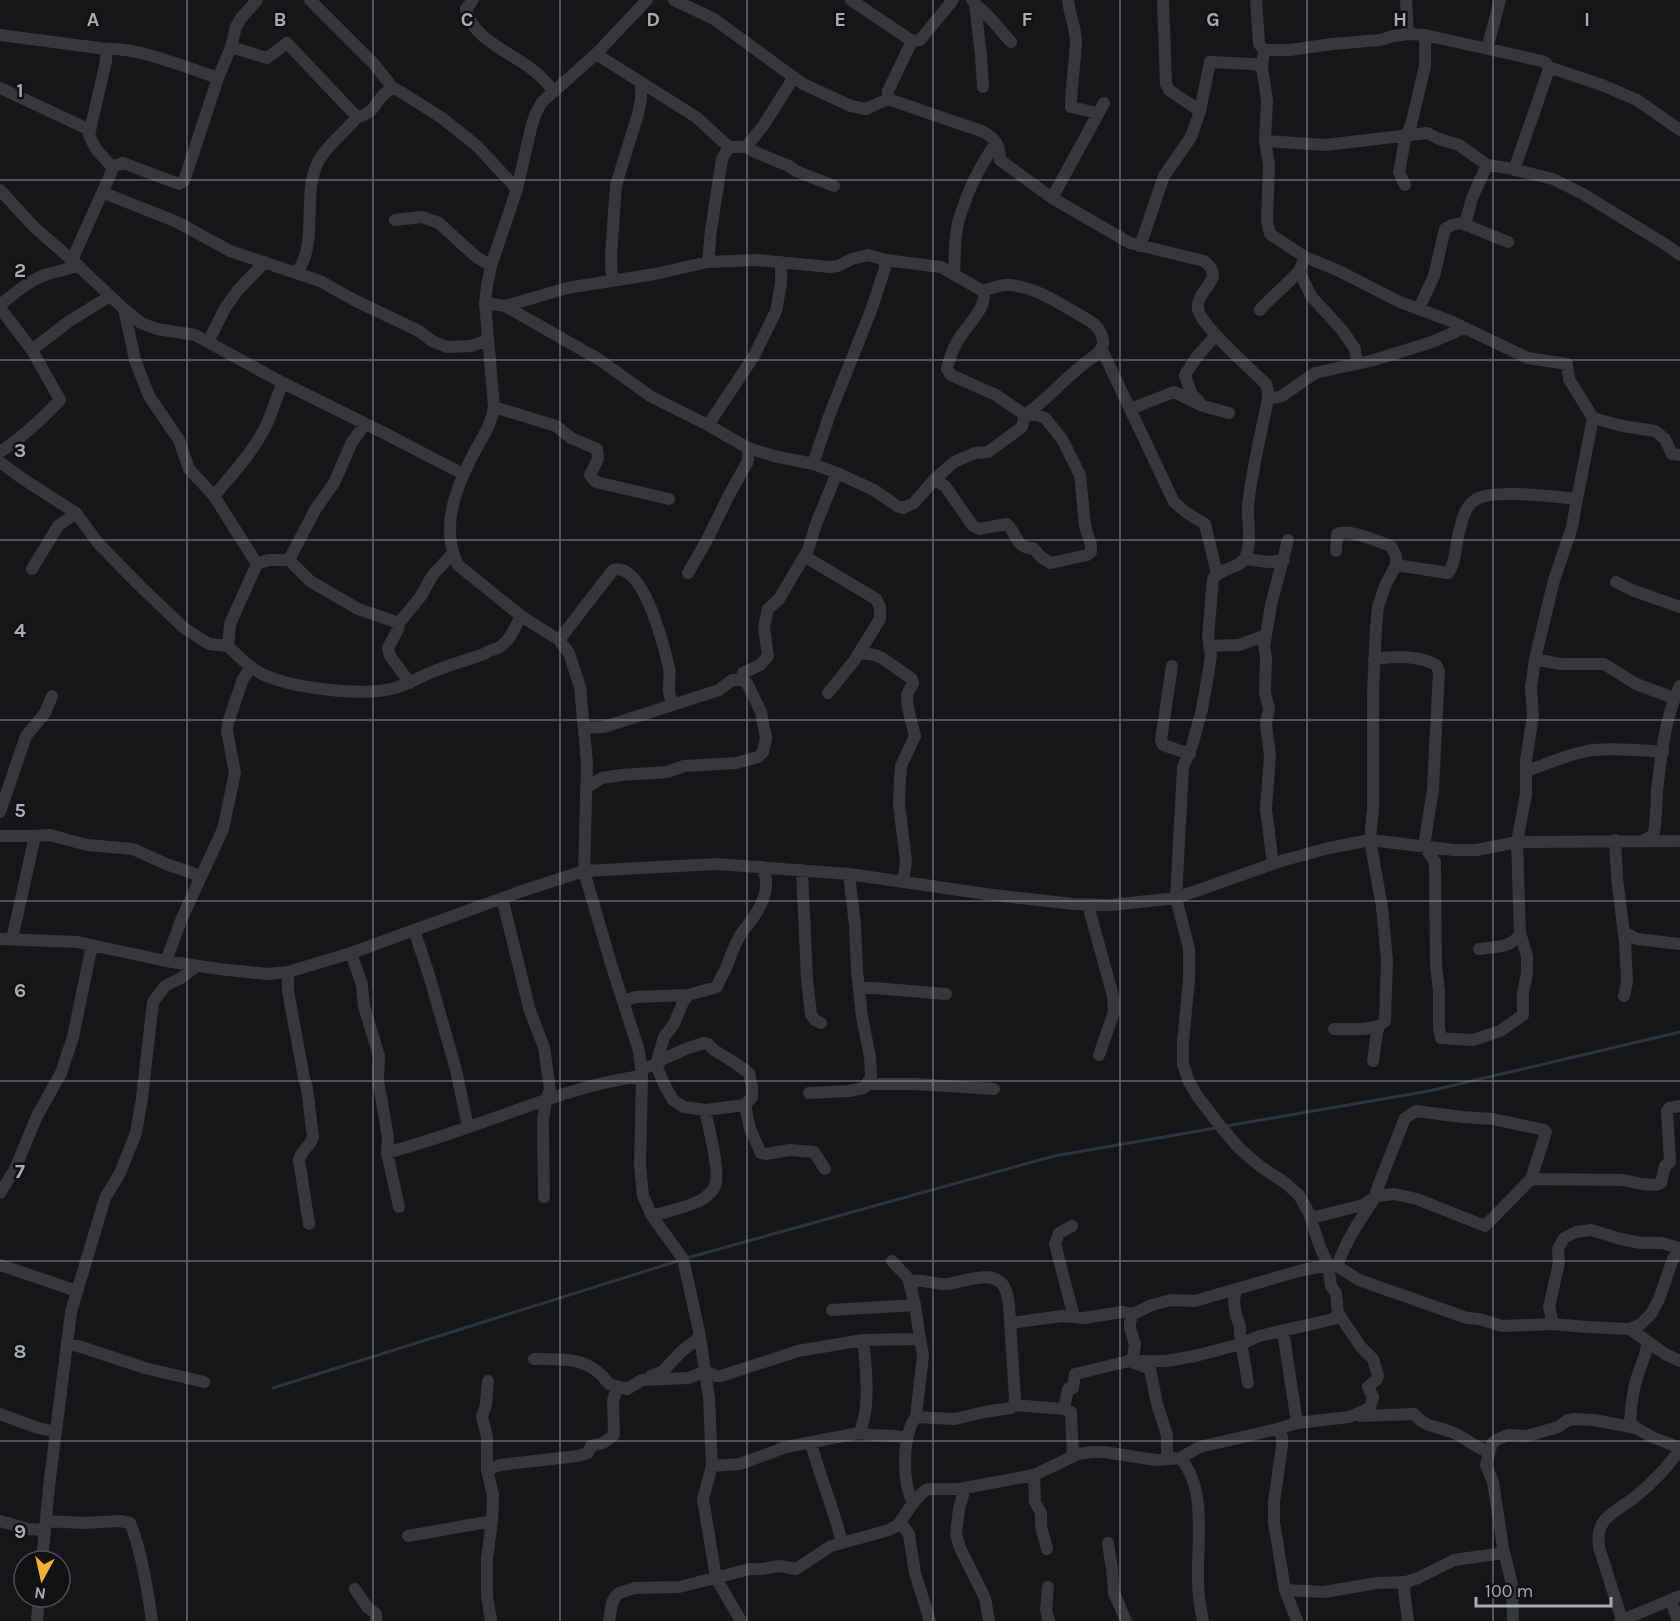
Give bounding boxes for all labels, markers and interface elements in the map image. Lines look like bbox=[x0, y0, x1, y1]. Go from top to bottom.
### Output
text: A bbox=[87, 8, 100, 31]
text: B bbox=[274, 8, 286, 31]
text: C bbox=[461, 8, 473, 31]
text: D bbox=[646, 8, 660, 31]
text: E bbox=[834, 8, 846, 31]
text: F bbox=[1022, 8, 1033, 31]
text: G bbox=[1206, 8, 1220, 31]
text: H bbox=[1393, 8, 1407, 31]
text: I bbox=[1584, 8, 1590, 31]
text: 1 bbox=[16, 79, 24, 102]
text: 2 bbox=[14, 259, 26, 282]
text: 3 bbox=[14, 439, 26, 462]
text: 4 bbox=[14, 619, 26, 642]
text: 5 bbox=[14, 799, 26, 822]
text: 6 bbox=[14, 979, 26, 1002]
text: 7 bbox=[15, 1160, 25, 1183]
text: 8 bbox=[14, 1340, 26, 1363]
text: 9 bbox=[14, 1520, 26, 1543]
north arrow bbox=[12, 1549, 72, 1609]
scale bar bbox=[1476, 1570, 1611, 1608]
text: 100 m bbox=[1485, 1580, 1533, 1602]
text: N bbox=[33, 1583, 47, 1604]

